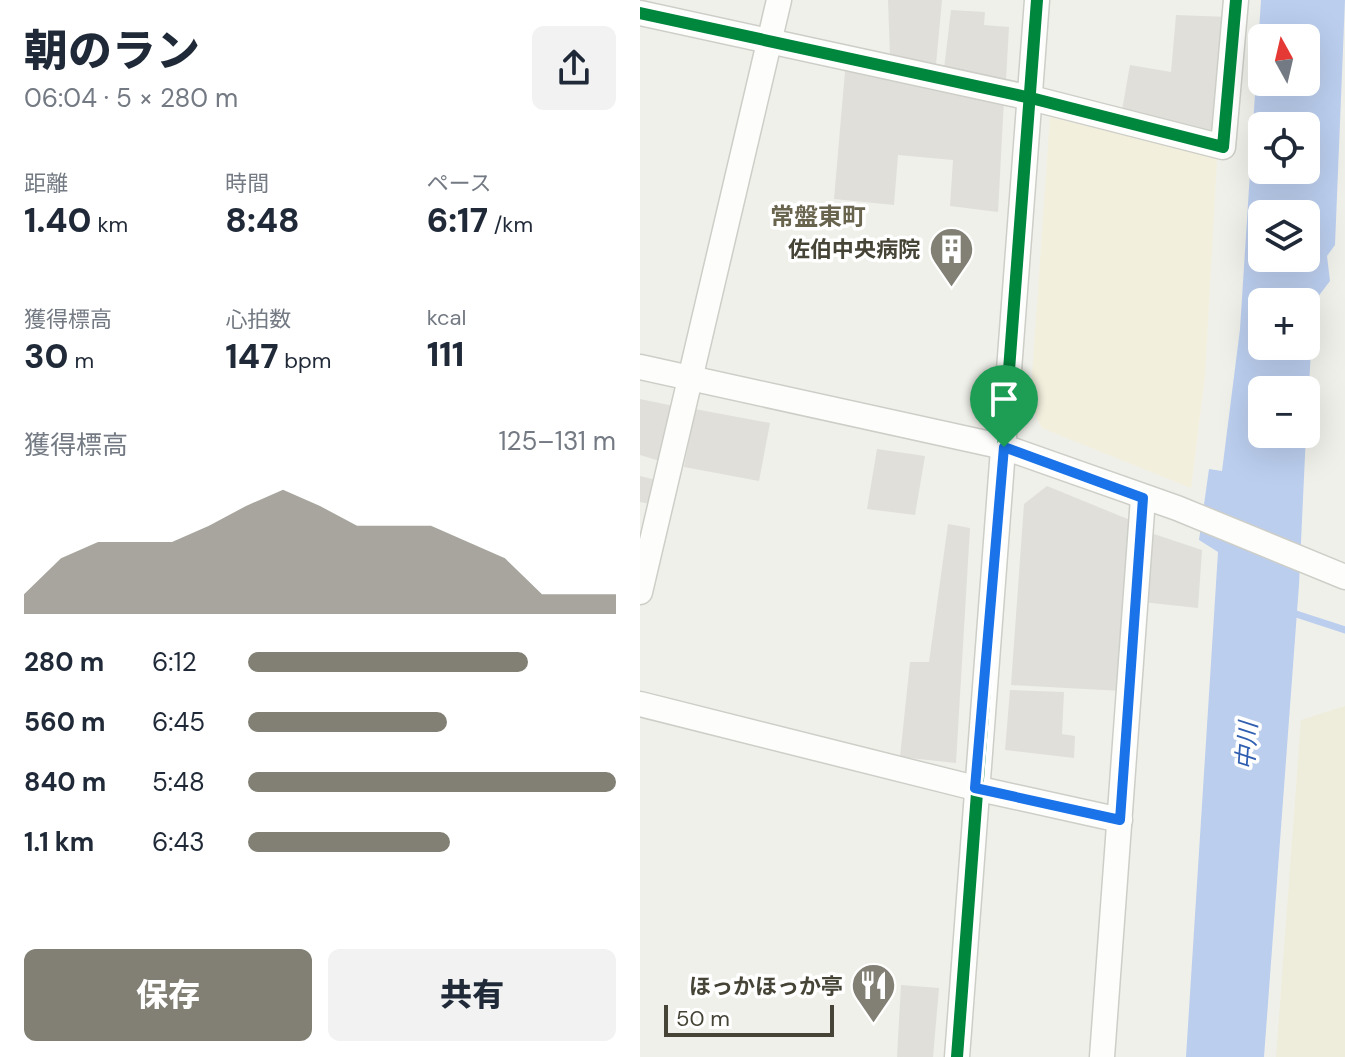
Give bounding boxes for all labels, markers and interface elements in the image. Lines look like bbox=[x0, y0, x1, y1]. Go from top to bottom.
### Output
text: 朝のラン bbox=[24, 22, 200, 80]
north arrow bbox=[1248, 24, 1320, 96]
map controls bbox=[1248, 24, 1320, 448]
button: share bbox=[532, 26, 616, 110]
text: 06:04 · 5 × 280 m bbox=[24, 81, 238, 115]
button: locate bbox=[1248, 112, 1320, 184]
text: 距離 bbox=[24, 169, 68, 198]
text: 時間 bbox=[225, 169, 269, 198]
text: ペース bbox=[427, 169, 492, 198]
text: 1.40 bbox=[24, 198, 92, 243]
text: 8:48 bbox=[225, 198, 300, 243]
text: 6:17 bbox=[427, 198, 488, 243]
button: layers bbox=[1248, 200, 1320, 272]
district label: 常盤東町 bbox=[770, 201, 866, 232]
text: km bbox=[92, 210, 128, 239]
text: /km bbox=[488, 210, 533, 239]
building icon: 佐伯中央病院 bbox=[927, 225, 975, 288]
place label: 佐伯中央病院 bbox=[788, 235, 920, 264]
button: + bbox=[1248, 288, 1320, 360]
text: kcal bbox=[427, 303, 466, 332]
text: 獲得標高 bbox=[24, 305, 112, 334]
text: 心拍数 bbox=[225, 305, 291, 334]
text: 111 bbox=[427, 332, 464, 377]
text: 30 bbox=[24, 334, 69, 379]
text: 147 bbox=[225, 334, 278, 379]
text: m bbox=[69, 346, 94, 375]
text: bpm bbox=[278, 346, 331, 375]
pin bbox=[970, 365, 1038, 447]
button: − bbox=[1248, 376, 1320, 448]
icon: arrive bbox=[982, 377, 1026, 421]
text: 125–131 m bbox=[498, 424, 616, 458]
text: 獲得標高 bbox=[24, 428, 128, 462]
text: 280 m bbox=[24, 645, 104, 679]
text: 6:12 bbox=[152, 645, 197, 679]
text: 560 m bbox=[24, 705, 106, 739]
text: 6:45 bbox=[152, 705, 205, 739]
water label: 中川 bbox=[1229, 718, 1264, 771]
text: 840 m bbox=[24, 765, 106, 799]
text: 5:48 bbox=[152, 765, 205, 799]
text: 1.1 km bbox=[24, 825, 94, 859]
text: 6:43 bbox=[152, 825, 205, 859]
button: 保存 bbox=[24, 949, 312, 1041]
button: 共有 bbox=[328, 949, 616, 1041]
restaurant icon: ほっかほっか亭 bbox=[850, 962, 898, 1025]
place label: ほっかほっか亭 bbox=[689, 972, 843, 1001]
scale bar bbox=[664, 1001, 834, 1037]
text: 50 m bbox=[676, 1004, 730, 1033]

